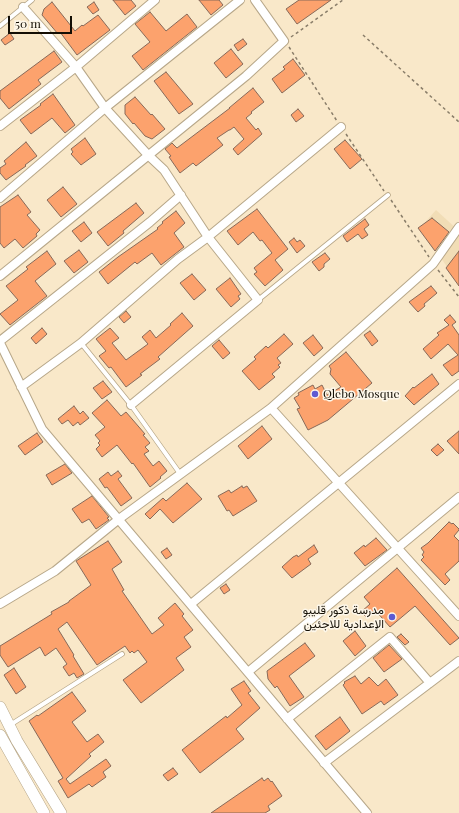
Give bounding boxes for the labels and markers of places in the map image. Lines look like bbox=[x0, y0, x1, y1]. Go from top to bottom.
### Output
place label: Qlebo Mosque bbox=[323, 387, 399, 401]
marker: Qlebo Mosque bbox=[310, 389, 320, 399]
place label: مدرسة ذكور قليبو الإعدادية للاجئين bbox=[303, 603, 384, 631]
marker: مدرسة ذكور قليبو الإعدادية للاجئين bbox=[387, 612, 397, 622]

